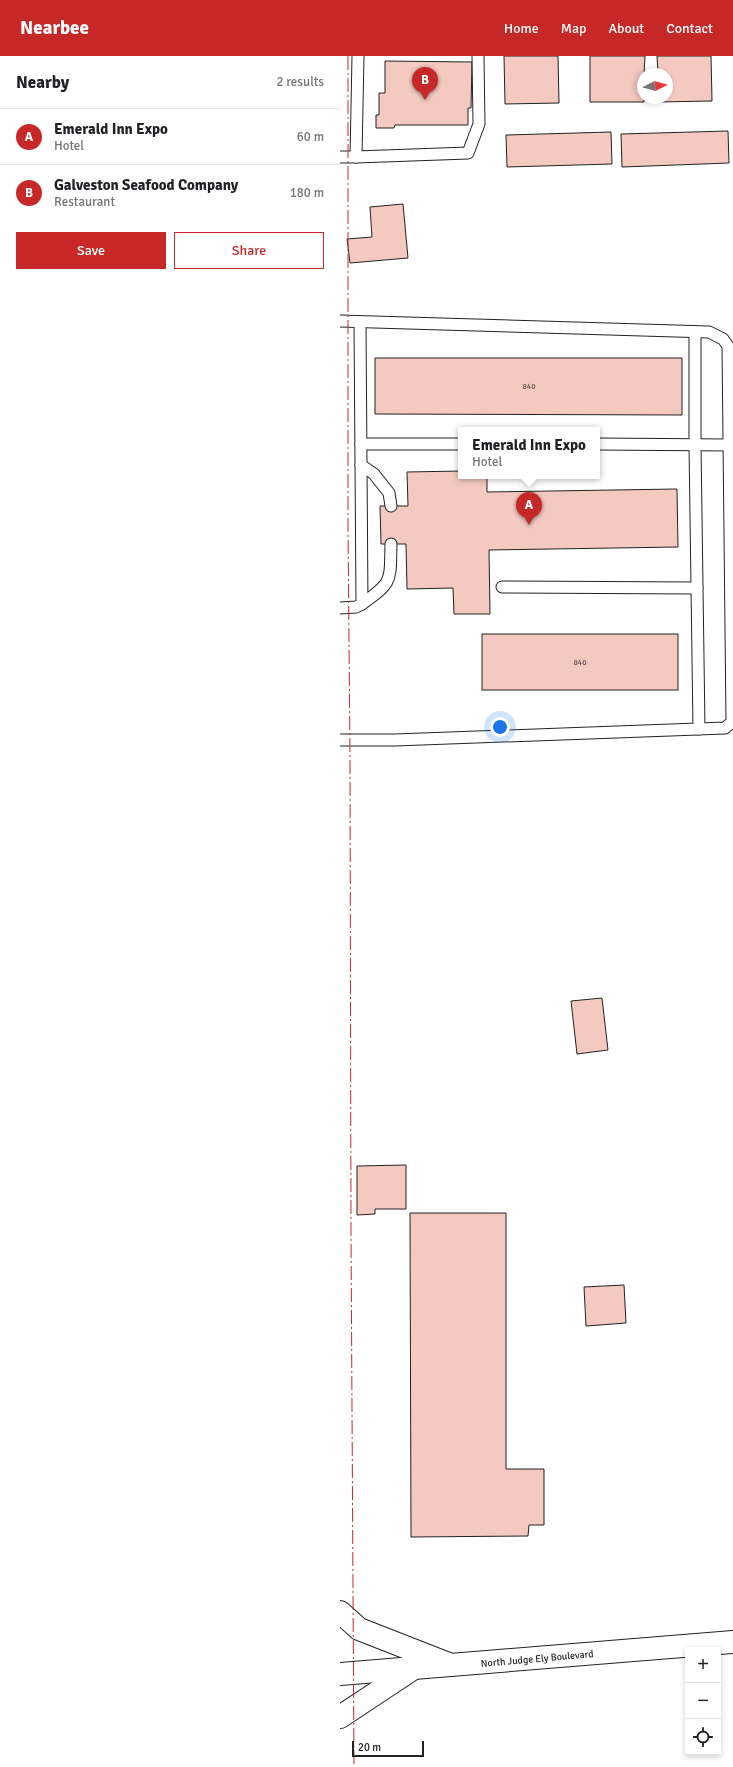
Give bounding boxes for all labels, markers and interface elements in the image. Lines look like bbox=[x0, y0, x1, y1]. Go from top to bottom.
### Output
text: Nearbee bbox=[20, 16, 89, 40]
text: Home bbox=[504, 20, 539, 37]
text: Map bbox=[561, 20, 586, 37]
text: About bbox=[608, 20, 644, 37]
text: Contact bbox=[666, 20, 713, 37]
pin: B bbox=[412, 67, 438, 100]
north arrow bbox=[637, 68, 673, 104]
text: Nearby bbox=[16, 72, 69, 93]
text: 2 results bbox=[276, 74, 324, 90]
text: Emerald Inn Expo bbox=[54, 120, 168, 138]
text: A bbox=[25, 129, 33, 145]
text: 60 m bbox=[297, 129, 324, 145]
text: Hotel bbox=[54, 138, 84, 154]
text: Galveston Seafood Company bbox=[54, 176, 238, 194]
text: B bbox=[25, 185, 33, 201]
text: 180 m bbox=[290, 185, 324, 201]
text: Restaurant bbox=[54, 194, 115, 210]
button: Save bbox=[16, 232, 166, 269]
button: Share bbox=[174, 232, 324, 269]
house number: 840 bbox=[523, 381, 535, 391]
popup bbox=[458, 427, 600, 479]
text: Emerald Inn Expo bbox=[472, 436, 586, 454]
text: Hotel bbox=[472, 454, 502, 470]
pin: A bbox=[516, 492, 542, 525]
house number: 840 bbox=[574, 657, 586, 667]
your location bbox=[490, 717, 510, 737]
map controls bbox=[685, 1647, 721, 1755]
button: + bbox=[685, 1647, 721, 1683]
street label: North Judge Ely Boulevard bbox=[480, 1648, 594, 1670]
button: − bbox=[685, 1683, 721, 1719]
button: locate bbox=[685, 1719, 721, 1755]
scale bar bbox=[352, 1739, 424, 1758]
text: 20 m bbox=[358, 1741, 381, 1754]

